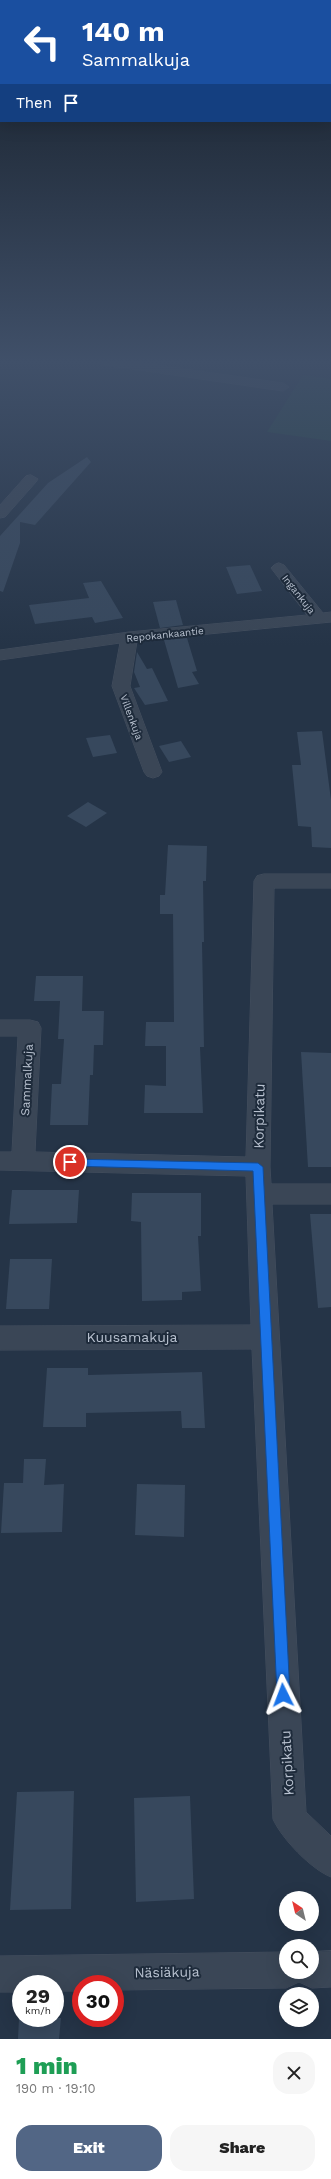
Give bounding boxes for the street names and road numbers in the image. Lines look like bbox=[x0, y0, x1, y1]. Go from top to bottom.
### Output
street label: Ingankuja bbox=[280, 573, 317, 616]
street label: Repokankaantie bbox=[126, 625, 204, 644]
street label: Villenkuja bbox=[118, 693, 145, 742]
street label: Sammalkuja bbox=[18, 1044, 36, 1116]
street label: Korpikatu bbox=[250, 1083, 268, 1149]
street label: Kuusamakuja bbox=[87, 1329, 178, 1345]
street label: Korpikatu bbox=[277, 1730, 297, 1796]
street label: Näsiäkuja bbox=[134, 1963, 200, 1981]

